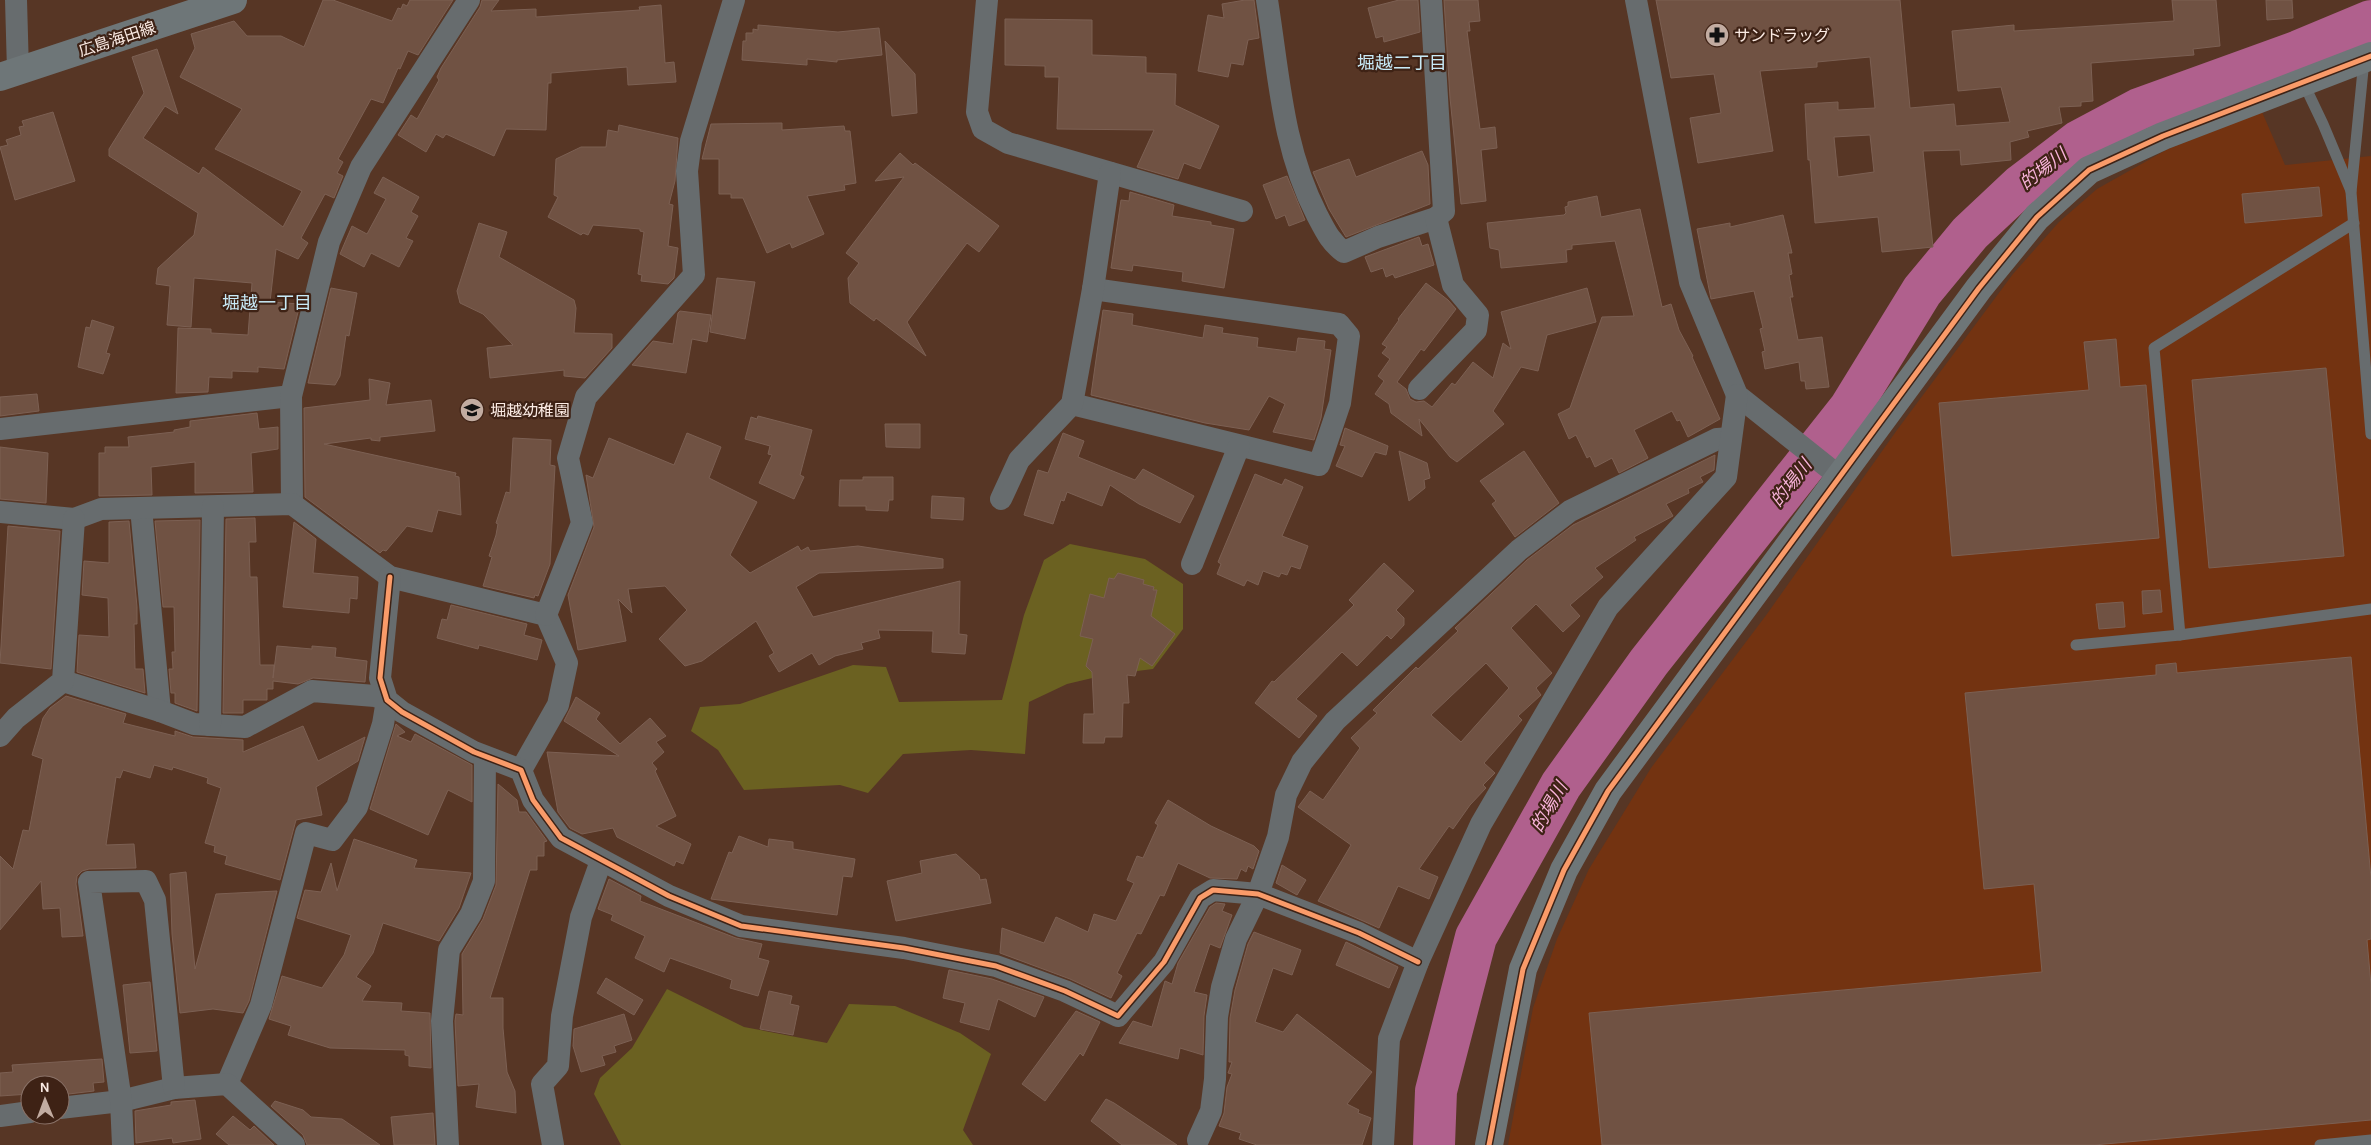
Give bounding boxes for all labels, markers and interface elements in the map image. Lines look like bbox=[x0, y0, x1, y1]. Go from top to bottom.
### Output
street label: 広島海田線 bbox=[76, 18, 158, 60]
pharmacy icon: サンドラッグ bbox=[1704, 22, 1730, 48]
place label: サンドラッグ bbox=[1734, 26, 1830, 45]
district label: 堀越二丁目 bbox=[1357, 52, 1447, 74]
water label: 的場川 bbox=[2015, 142, 2073, 194]
district label: 堀越一丁目 bbox=[222, 292, 312, 314]
school or university icon: 堀越幼稚園 bbox=[459, 397, 485, 423]
place label: 堀越幼稚園 bbox=[490, 401, 570, 420]
water label: 的場川 bbox=[1766, 453, 1818, 511]
water label: 的場川 bbox=[1526, 776, 1573, 836]
north arrow bbox=[20, 1075, 70, 1125]
text: N bbox=[40, 1079, 50, 1096]

